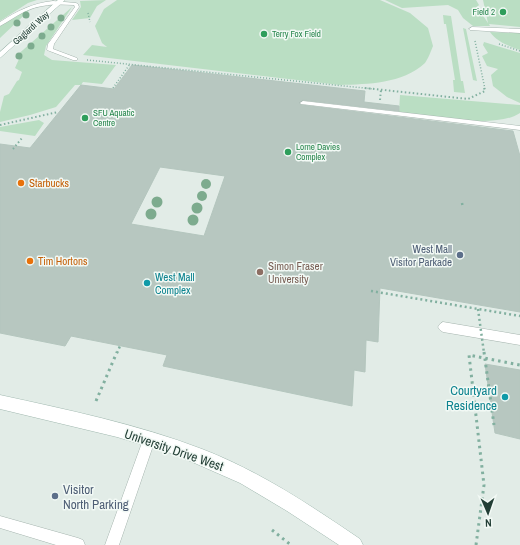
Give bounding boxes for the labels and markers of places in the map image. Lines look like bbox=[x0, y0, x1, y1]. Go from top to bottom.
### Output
place label: Field 2 bbox=[472, 6, 495, 18]
marker: Field 2 bbox=[498, 7, 508, 17]
place label: Terry Fox Field bbox=[272, 28, 321, 40]
marker: Terry Fox Field bbox=[259, 29, 269, 39]
place label: SFU Aquatic Centre bbox=[93, 107, 135, 129]
marker: SFU Aquatic Centre bbox=[80, 113, 90, 123]
place label: Lorne Davies Complex bbox=[296, 141, 340, 163]
marker: Lorne Davies Complex bbox=[283, 147, 293, 157]
place label: Starbucks bbox=[29, 176, 70, 190]
marker: Starbucks bbox=[16, 178, 26, 188]
place label: West Mall Visitor Parkade bbox=[390, 242, 452, 269]
marker: West Mall Visitor Parkade bbox=[455, 250, 465, 260]
place label: Tim Hortons bbox=[38, 254, 88, 268]
marker: Tim Hortons bbox=[25, 256, 35, 266]
place label: Simon Fraser University bbox=[268, 259, 323, 286]
marker: Simon Fraser University bbox=[255, 267, 265, 277]
place label: West Mall Complex bbox=[155, 270, 194, 297]
marker: West Mall Complex bbox=[142, 278, 152, 288]
place label: Courtyard Residence bbox=[446, 382, 497, 414]
marker: Courtyard Residence bbox=[500, 392, 510, 402]
place label: Visitor North Parking bbox=[63, 481, 129, 513]
marker: Visitor North Parking bbox=[50, 491, 60, 501]

